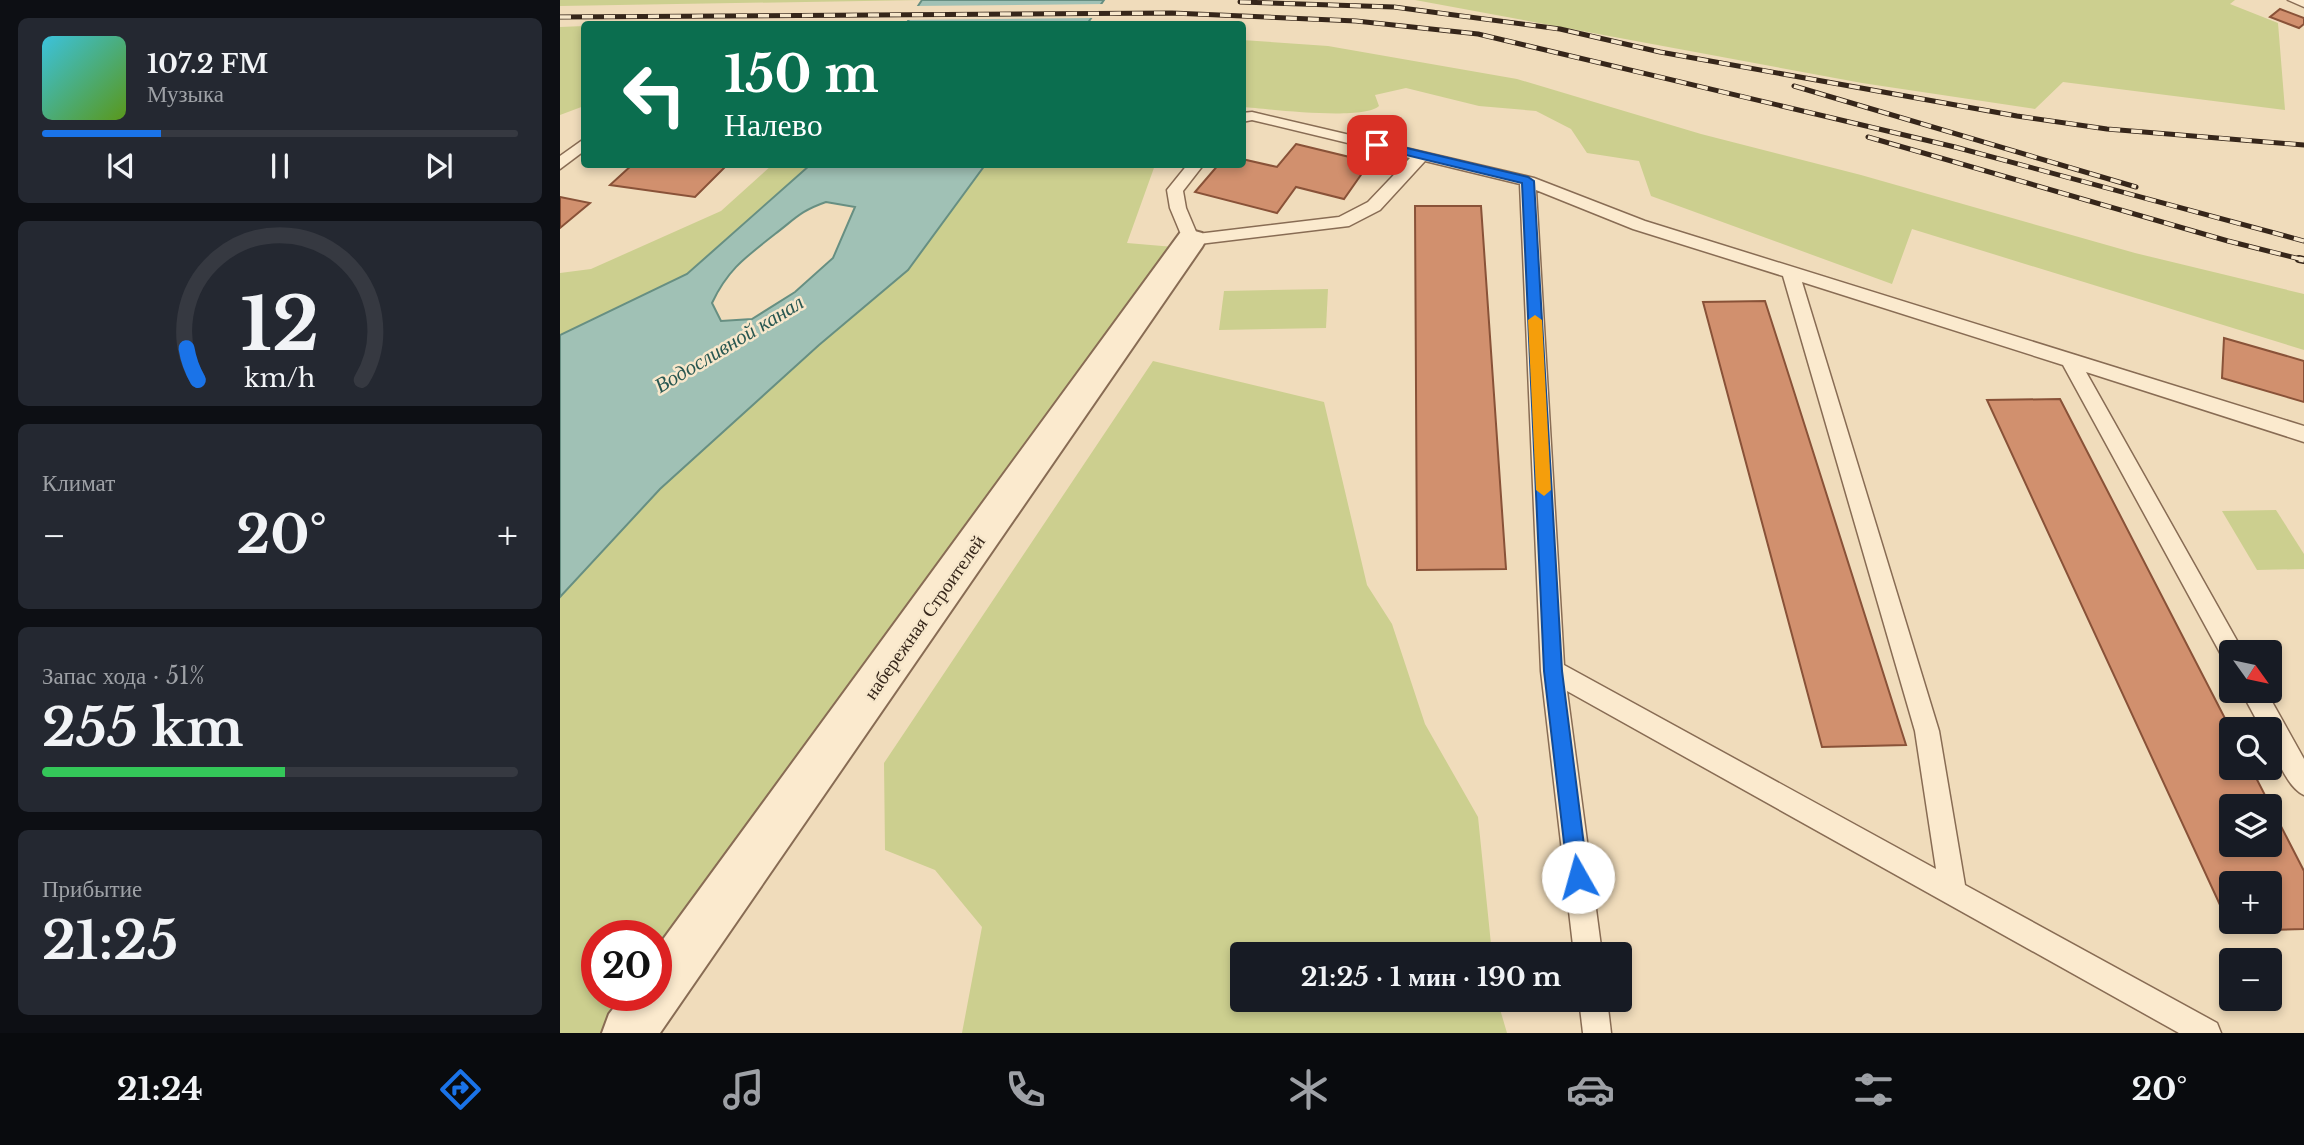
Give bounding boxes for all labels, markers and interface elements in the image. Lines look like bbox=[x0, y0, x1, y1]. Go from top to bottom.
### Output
text: 150 m bbox=[724, 44, 879, 105]
text: 107.2 FM bbox=[147, 48, 268, 80]
icon: left bbox=[609, 49, 700, 140]
text: Музыка bbox=[147, 80, 224, 108]
text: Налево bbox=[724, 105, 823, 145]
pin bbox=[1347, 115, 1407, 175]
icon: arrive bbox=[1358, 126, 1396, 164]
icon: previous bbox=[102, 147, 140, 185]
icon: pause bbox=[261, 147, 299, 185]
icon: next bbox=[420, 147, 458, 185]
text: 12 bbox=[240, 279, 320, 370]
water label: Водосливной канал bbox=[650, 289, 808, 399]
text: km/h bbox=[245, 362, 315, 393]
text: Климат bbox=[42, 469, 115, 497]
text: 20° bbox=[236, 503, 327, 567]
text: − bbox=[42, 512, 66, 559]
text: + bbox=[497, 512, 518, 559]
street label: набережная Строителей bbox=[859, 531, 990, 704]
north arrow bbox=[2219, 640, 2282, 704]
map controls bbox=[2219, 640, 2282, 1011]
text: Запас хода · 51% bbox=[42, 662, 205, 690]
text: 255 km bbox=[42, 696, 244, 760]
button: search bbox=[2219, 717, 2282, 780]
button: layers bbox=[2219, 794, 2282, 857]
position arrow bbox=[1541, 840, 1615, 914]
button: + bbox=[2219, 871, 2282, 934]
text: Прибытие bbox=[42, 875, 142, 903]
text: 21:25 bbox=[42, 909, 178, 973]
speed limit sign: 20 bbox=[581, 920, 672, 1011]
button: − bbox=[2219, 948, 2282, 1011]
text: 21:25 · 1 мин · 190 m bbox=[1301, 961, 1561, 993]
icon: directions bbox=[436, 1065, 485, 1114]
icon: music bbox=[719, 1065, 768, 1114]
icon: phone bbox=[1001, 1065, 1050, 1114]
icon: climate bbox=[1284, 1065, 1333, 1114]
icon: car bbox=[1566, 1065, 1615, 1114]
icon: filters bbox=[1849, 1065, 1898, 1114]
text: 21:24 bbox=[117, 1069, 203, 1109]
text: 20° bbox=[2131, 1069, 2187, 1109]

